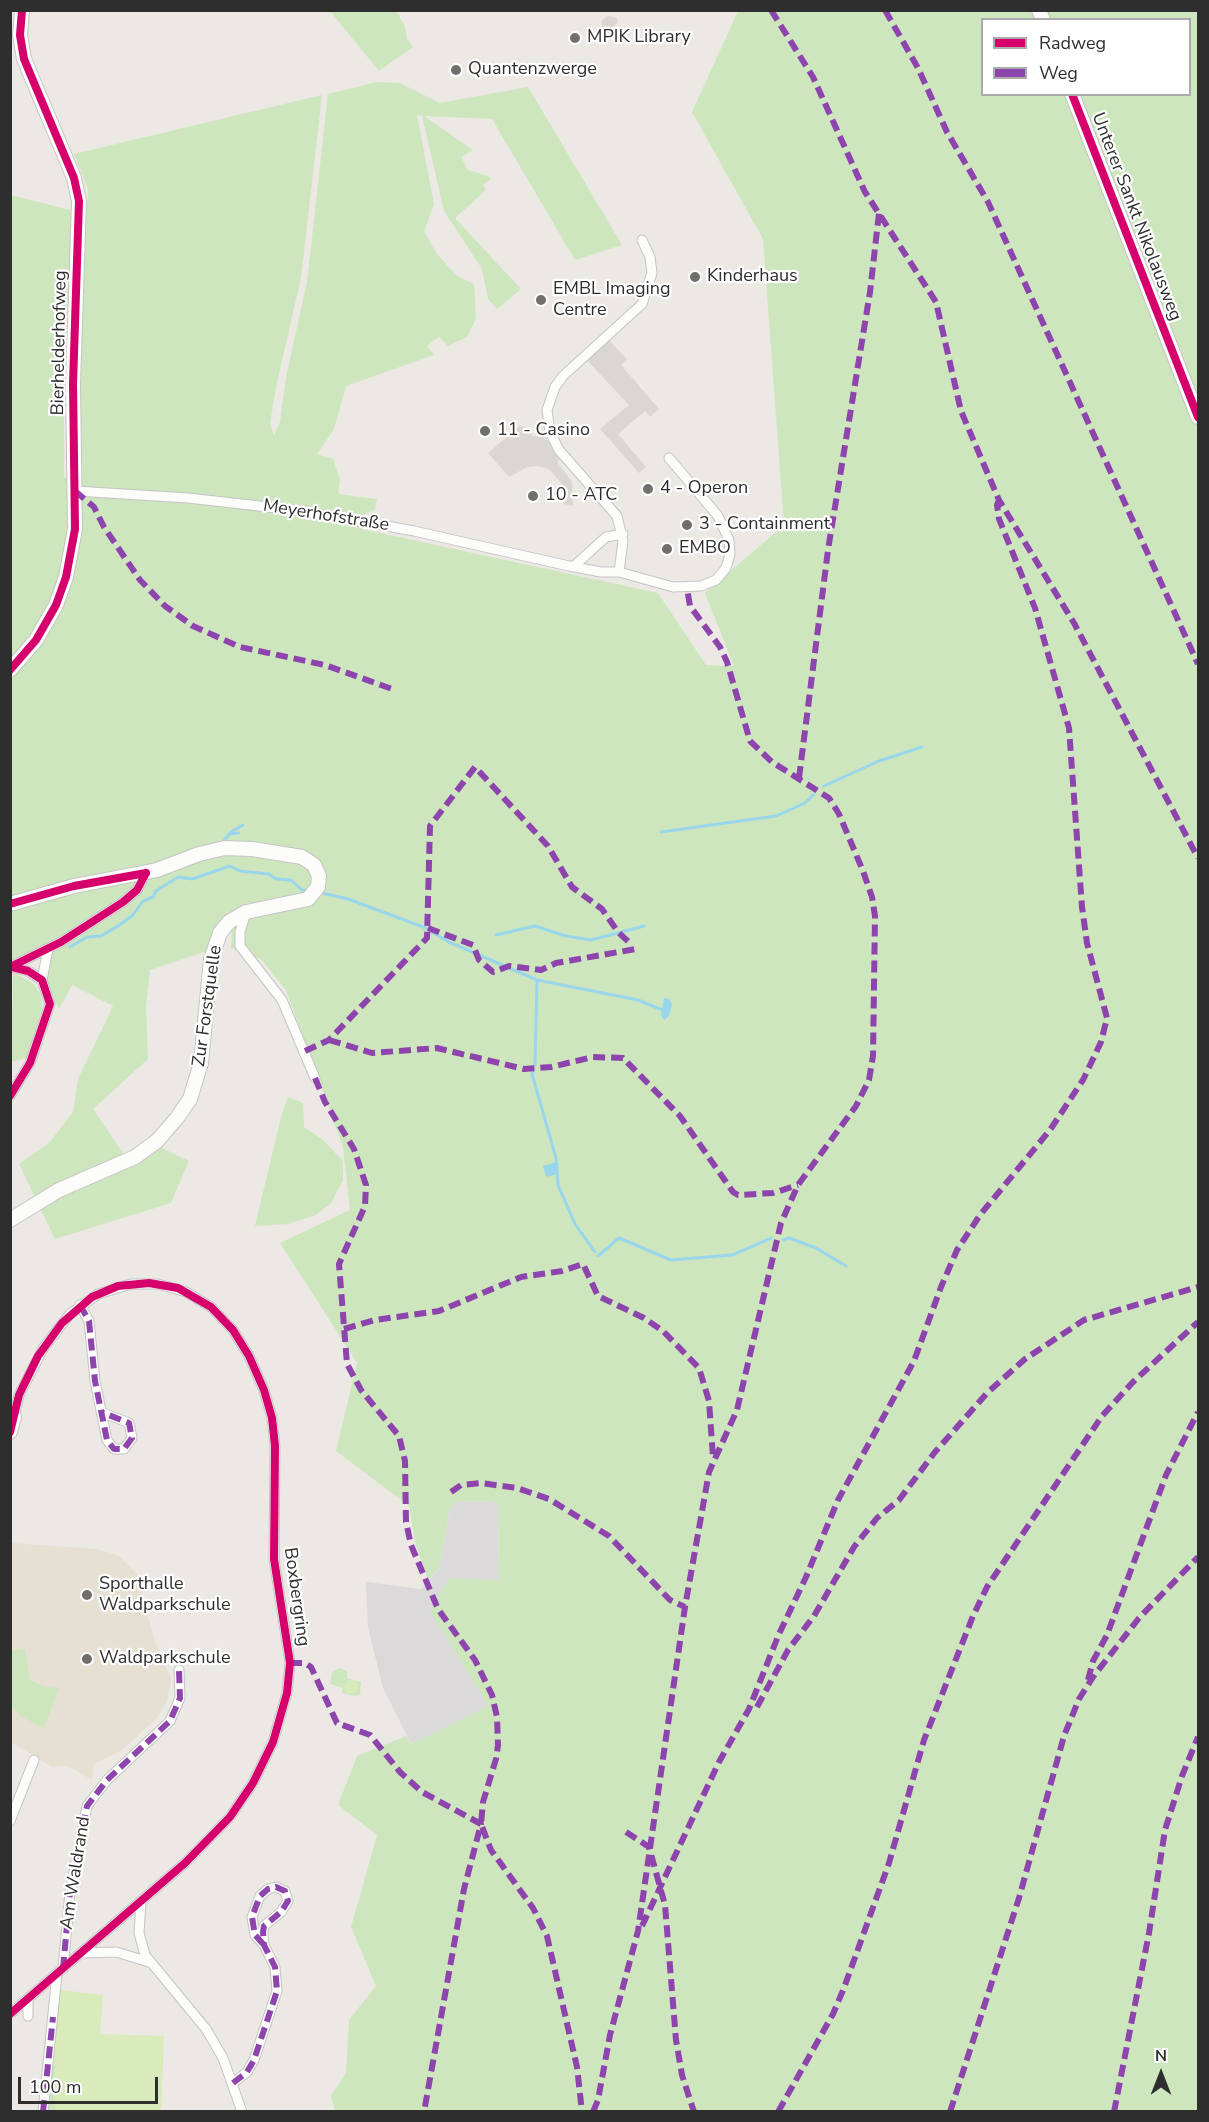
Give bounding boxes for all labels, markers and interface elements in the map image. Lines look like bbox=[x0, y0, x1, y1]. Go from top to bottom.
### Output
legend bbox=[981, 18, 1191, 96]
place label: MPIK Library bbox=[587, 27, 691, 49]
marker: MPIK Library bbox=[568, 31, 582, 45]
text: Radweg bbox=[1039, 31, 1106, 55]
place label: Quantenzwerge bbox=[468, 59, 597, 81]
text: Weg bbox=[1039, 61, 1078, 85]
marker: Quantenzwerge bbox=[449, 63, 463, 77]
street label: Unterer Sankt Nikolausweg bbox=[1086, 110, 1186, 324]
place label: Kinderhaus bbox=[707, 266, 798, 288]
street label: Bierhelderhofweg bbox=[48, 270, 72, 416]
marker: Kinderhaus bbox=[688, 270, 702, 284]
place label: EMBL Imaging Centre bbox=[553, 279, 671, 322]
marker: EMBL Imaging Centre bbox=[534, 293, 548, 307]
place label: 11 - Casino bbox=[497, 420, 590, 442]
marker: 11 - Casino bbox=[478, 424, 492, 438]
place label: 4 - Operon bbox=[660, 478, 748, 500]
marker: 4 - Operon bbox=[641, 482, 655, 496]
place label: 10 - ATC bbox=[545, 485, 617, 507]
marker: 10 - ATC bbox=[526, 489, 540, 503]
street label: Meyerhofstraße bbox=[261, 495, 391, 537]
place label: 3 - Containment bbox=[699, 514, 830, 536]
marker: 3 - Containment bbox=[680, 518, 694, 532]
place label: EMBO bbox=[679, 538, 731, 560]
marker: EMBO bbox=[660, 542, 674, 556]
street label: Zur Forstquelle bbox=[189, 944, 227, 1068]
street label: Boxbergring bbox=[278, 1546, 314, 1648]
place label: Sporthalle Waldparkschule bbox=[99, 1574, 231, 1616]
marker: Sporthalle Waldparkschule bbox=[80, 1588, 94, 1602]
place label: Waldparkschule bbox=[99, 1648, 231, 1670]
marker: Waldparkschule bbox=[80, 1652, 94, 1666]
street label: Am Waldrand bbox=[56, 1815, 96, 1931]
north arrow bbox=[1131, 2044, 1191, 2104]
text: N bbox=[1155, 2045, 1167, 2067]
scale bar bbox=[21, 2065, 160, 2103]
text: 100 m bbox=[29, 2075, 81, 2099]

